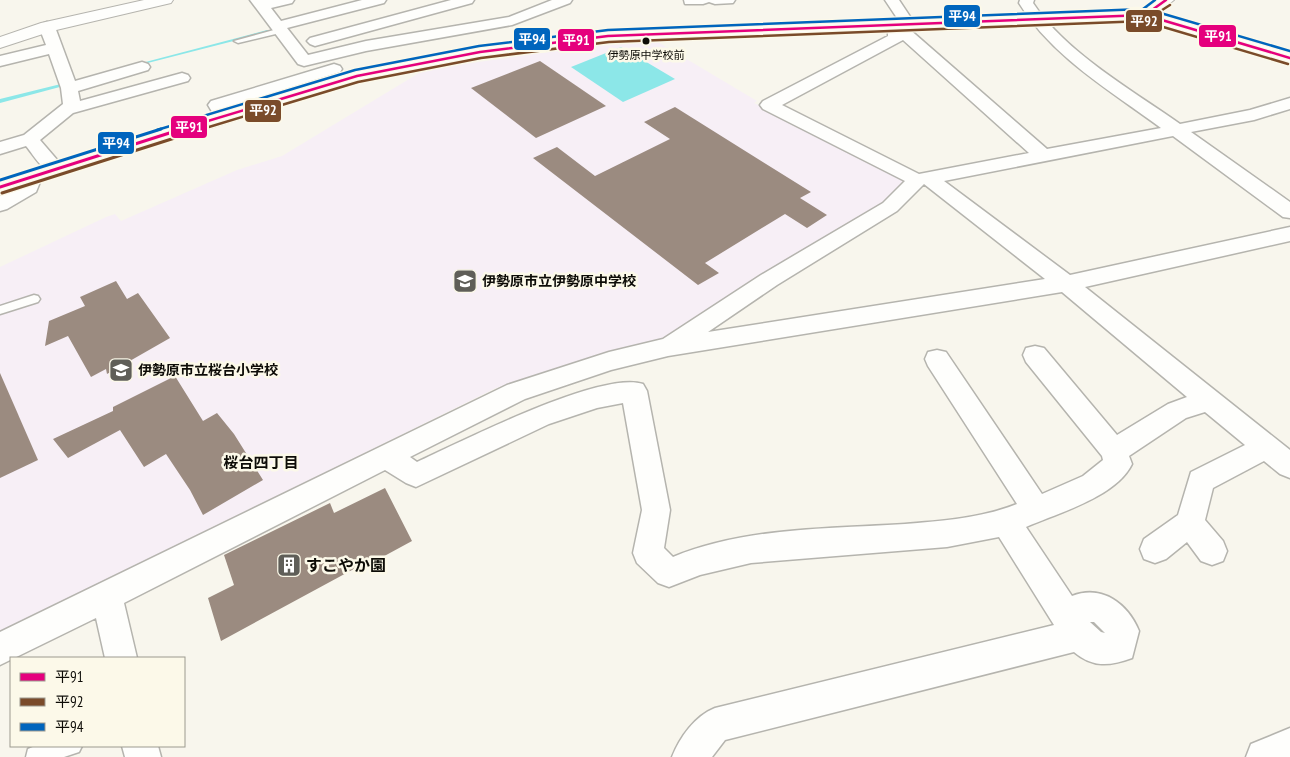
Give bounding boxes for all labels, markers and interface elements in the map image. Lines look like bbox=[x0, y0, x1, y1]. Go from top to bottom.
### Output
line badge: 平94 bbox=[943, 4, 981, 28]
text: 平94 bbox=[948, 7, 976, 25]
line badge: 平92 bbox=[1125, 9, 1163, 33]
text: 平92 bbox=[1130, 12, 1158, 30]
line badge: 平91 bbox=[1198, 24, 1237, 48]
line badge: 平94 bbox=[513, 27, 551, 51]
text: 平91 bbox=[1204, 27, 1232, 45]
line badge: 平91 bbox=[557, 28, 595, 52]
text: 平94 bbox=[518, 30, 546, 48]
text: 平91 bbox=[562, 31, 590, 49]
marker: 伊勢原中学校前 bbox=[641, 36, 651, 46]
place label: 伊勢原中学校前 bbox=[608, 48, 685, 62]
line badge: 平92 bbox=[244, 99, 282, 123]
text: 平92 bbox=[249, 101, 277, 119]
line badge: 平91 bbox=[170, 115, 208, 139]
text: 平91 bbox=[175, 118, 203, 136]
line badge: 平94 bbox=[97, 131, 135, 155]
text: 平94 bbox=[102, 134, 130, 152]
school or university icon: 伊勢原市立伊勢原中学校 bbox=[452, 268, 478, 294]
place label: 伊勢原市立伊勢原中学校 bbox=[482, 272, 636, 290]
school or university icon: 伊勢原市立桜台小学校 bbox=[108, 357, 134, 383]
place label: 伊勢原市立桜台小学校 bbox=[138, 361, 278, 379]
district label: 桜台四丁目 bbox=[223, 453, 299, 472]
building icon: すこやか園 bbox=[276, 552, 302, 578]
place label: すこやか園 bbox=[306, 555, 386, 575]
legend bbox=[10, 657, 185, 747]
text: 平91 bbox=[55, 667, 84, 686]
text: 平92 bbox=[55, 692, 84, 711]
text: 平94 bbox=[55, 717, 84, 736]

